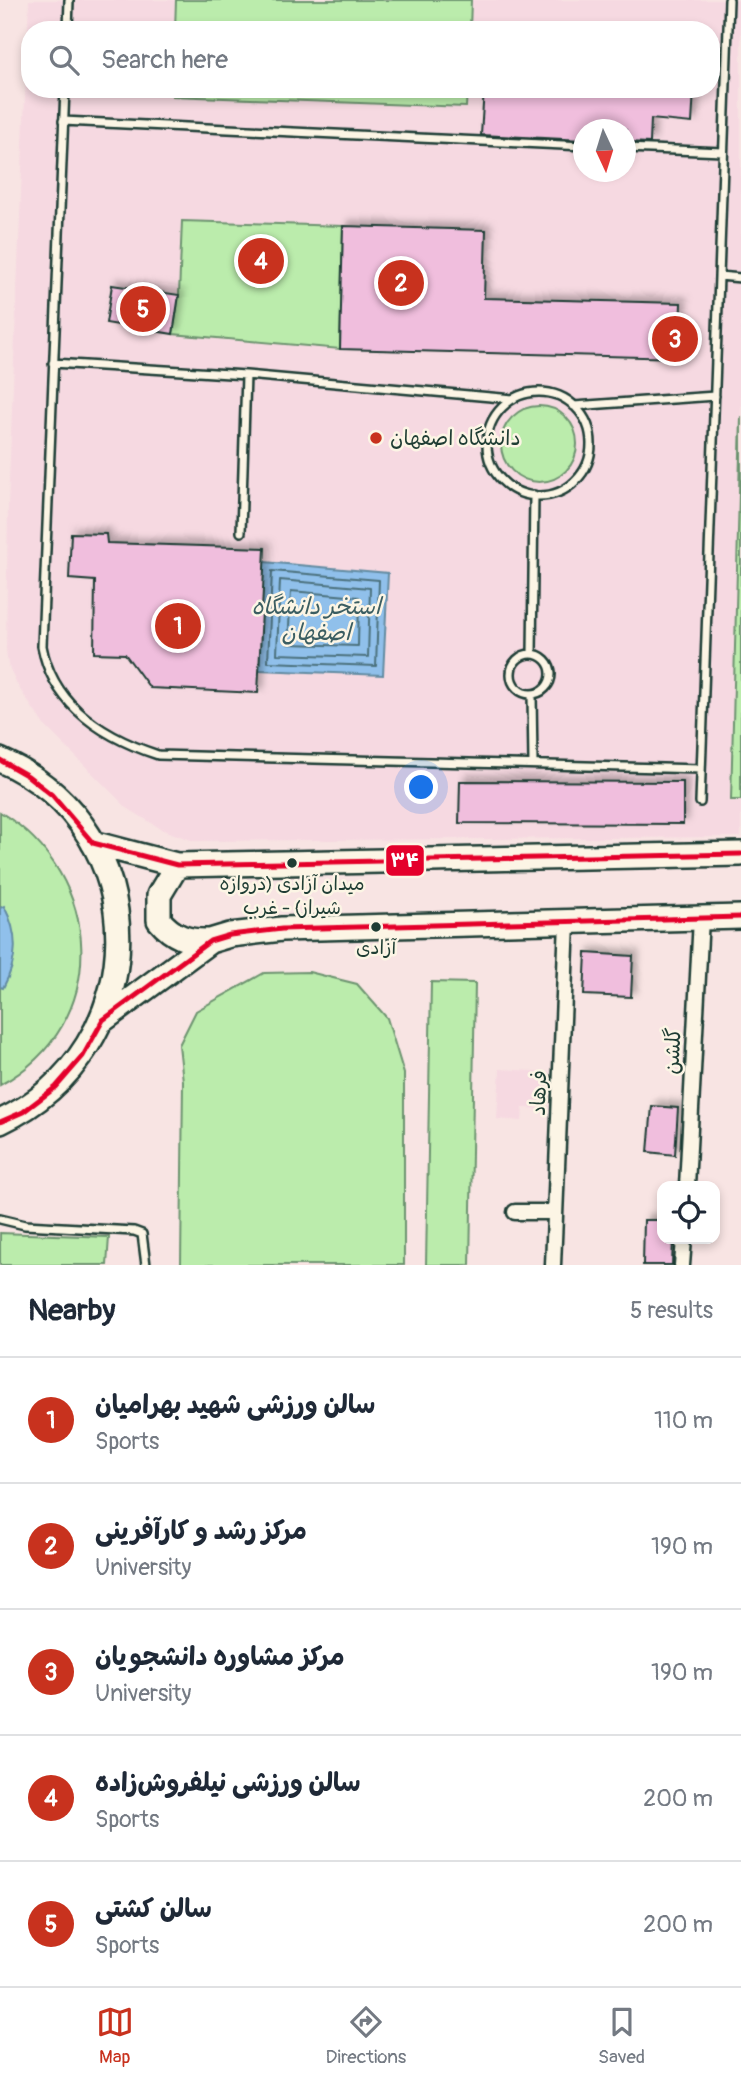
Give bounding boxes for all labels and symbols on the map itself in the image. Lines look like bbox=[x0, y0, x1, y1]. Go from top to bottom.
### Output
north arrow bbox=[573, 119, 636, 182]
pin: 4 bbox=[238, 235, 284, 287]
pin: 2 bbox=[378, 257, 424, 309]
pin: 5 bbox=[120, 283, 166, 335]
pin: 3 bbox=[652, 313, 698, 365]
place label: دانشگاه اصفهان bbox=[390, 425, 521, 452]
marker: دانشگاه اصفهان bbox=[368, 430, 384, 446]
water label: استخر دانشگاه اصفهان bbox=[251, 592, 384, 647]
pin: 1 bbox=[155, 600, 201, 652]
your location bbox=[404, 770, 438, 804]
line badge: ۳۴ bbox=[385, 844, 425, 877]
text: ۳۴ bbox=[390, 849, 420, 873]
marker: میدان آزادی (دروازه شیراز) - غرب bbox=[285, 856, 299, 870]
place label: میدان آزادی (دروازه شیراز) - غرب bbox=[220, 872, 365, 920]
marker: آزادی bbox=[369, 920, 383, 934]
place label: آزادی bbox=[356, 936, 397, 960]
street label: گلشن bbox=[658, 1027, 688, 1075]
street label: فرهاد bbox=[525, 1070, 553, 1116]

